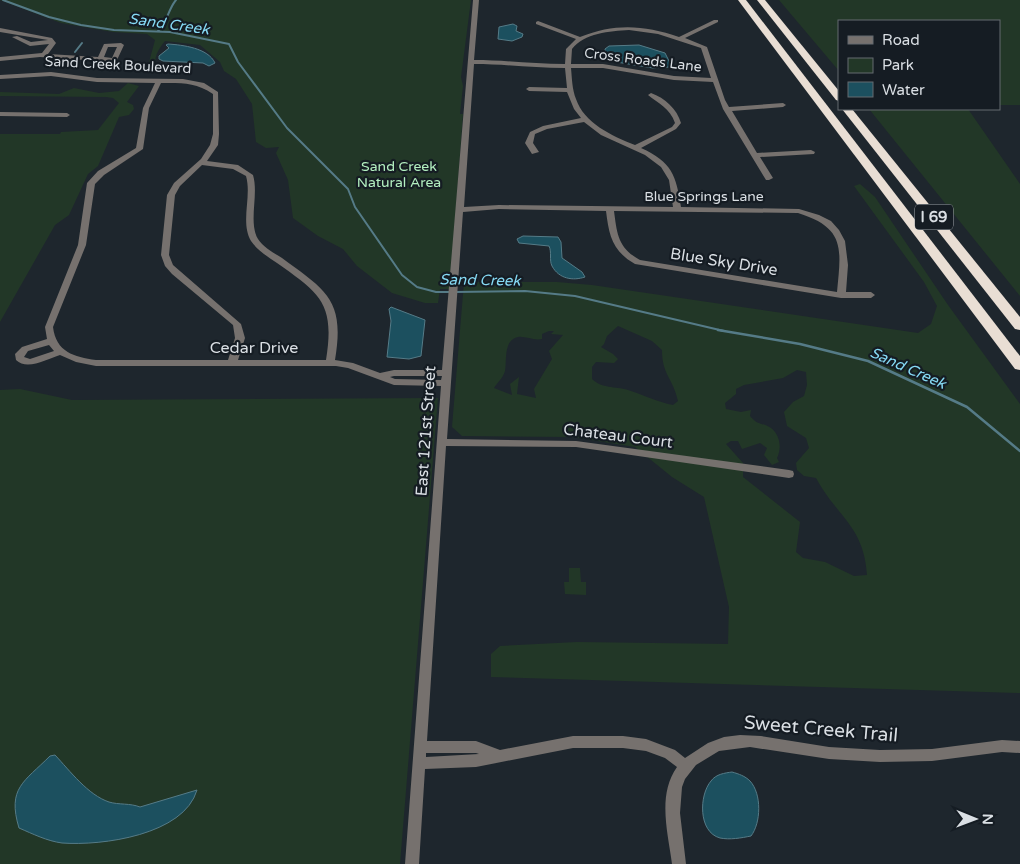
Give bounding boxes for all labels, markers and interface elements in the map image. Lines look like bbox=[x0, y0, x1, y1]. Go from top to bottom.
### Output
water label: Sand Creek bbox=[128, 9, 212, 39]
legend bbox=[838, 20, 1000, 110]
text: Road bbox=[882, 31, 920, 49]
street label: Cross Roads Lane bbox=[583, 44, 703, 76]
street label: Sand Creek Boulevard bbox=[44, 53, 192, 77]
text: Park bbox=[882, 56, 914, 74]
text: Water bbox=[882, 81, 925, 99]
park label: Sand Creek Natural Area bbox=[357, 158, 441, 191]
street label: Blue Springs Lane bbox=[644, 188, 764, 205]
road number: I 69 bbox=[915, 204, 953, 230]
street label: Blue Sky Drive bbox=[669, 244, 779, 280]
water label: Sand Creek bbox=[439, 270, 523, 290]
street label: Cedar Drive bbox=[210, 338, 298, 358]
water label: Sand Creek bbox=[867, 343, 950, 393]
street label: East 121st Street bbox=[411, 365, 441, 497]
street label: Chateau Court bbox=[562, 419, 674, 453]
street label: Sweet Creek Trail bbox=[743, 711, 899, 747]
north arrow bbox=[950, 794, 1000, 844]
text: N bbox=[979, 813, 996, 825]

